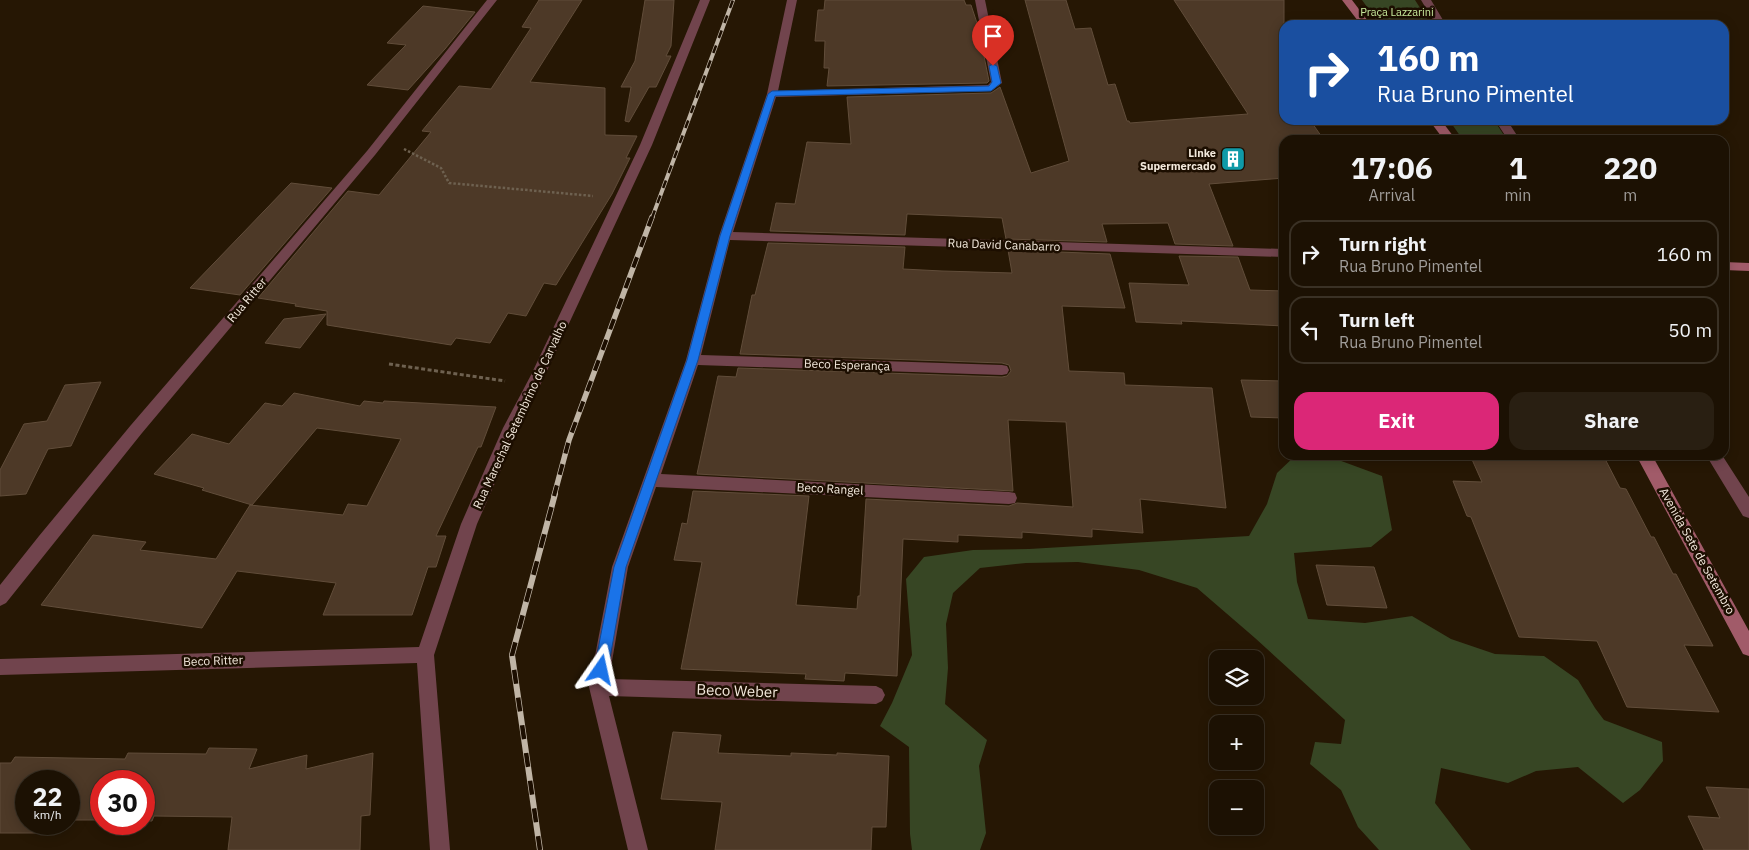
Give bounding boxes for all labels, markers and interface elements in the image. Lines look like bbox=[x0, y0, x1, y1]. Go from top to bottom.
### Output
park label: Praça Lazzarini bbox=[1360, 5, 1434, 19]
pin bbox=[972, 15, 1014, 66]
icon: arrive bbox=[979, 22, 1007, 50]
text: 160 m bbox=[1377, 35, 1480, 81]
icon: right bbox=[1294, 40, 1359, 105]
text: Rua Bruno Pimentel bbox=[1377, 79, 1574, 108]
place label: Linke Supermercado bbox=[1140, 146, 1216, 173]
building icon: Linke Supermercado bbox=[1220, 146, 1246, 172]
text: 17:06 bbox=[1351, 148, 1433, 187]
text: 1 bbox=[1509, 148, 1527, 187]
text: 220 bbox=[1603, 148, 1657, 187]
text: Arrival bbox=[1368, 185, 1415, 205]
text: min bbox=[1504, 185, 1531, 205]
text: m bbox=[1623, 185, 1637, 205]
text: Turn right bbox=[1339, 232, 1426, 256]
street label: Rua David Canabarro bbox=[947, 235, 1061, 254]
icon: right bbox=[1296, 240, 1324, 268]
text: 160 m bbox=[1657, 242, 1712, 266]
text: Rua Bruno Pimentel bbox=[1339, 256, 1482, 276]
street label: Rua Ritter bbox=[224, 274, 270, 325]
text: Turn left bbox=[1339, 308, 1415, 332]
icon: left bbox=[1296, 316, 1324, 344]
street label: Rua Marechal Setembrino de Carvalho bbox=[469, 318, 570, 511]
text: 50 m bbox=[1668, 318, 1712, 342]
text: Rua Bruno Pimentel bbox=[1339, 332, 1482, 352]
street label: Beco Esperança bbox=[804, 355, 891, 374]
button: Exit bbox=[1294, 392, 1499, 450]
button: Share bbox=[1509, 392, 1714, 450]
street label: Beco Rangel bbox=[796, 479, 864, 498]
street label: Avenida Sete de Setembro bbox=[1656, 485, 1739, 617]
position arrow bbox=[574, 643, 626, 695]
map controls bbox=[1209, 650, 1264, 835]
button: layers bbox=[1209, 650, 1264, 705]
street label: Beco Ritter bbox=[183, 652, 244, 669]
street label: Beco Weber bbox=[696, 680, 778, 701]
button: + bbox=[1209, 715, 1264, 770]
speed limit sign: 30 bbox=[90, 770, 155, 835]
text: 22 bbox=[32, 780, 63, 813]
button: − bbox=[1209, 780, 1264, 835]
text: km/h bbox=[33, 807, 62, 822]

